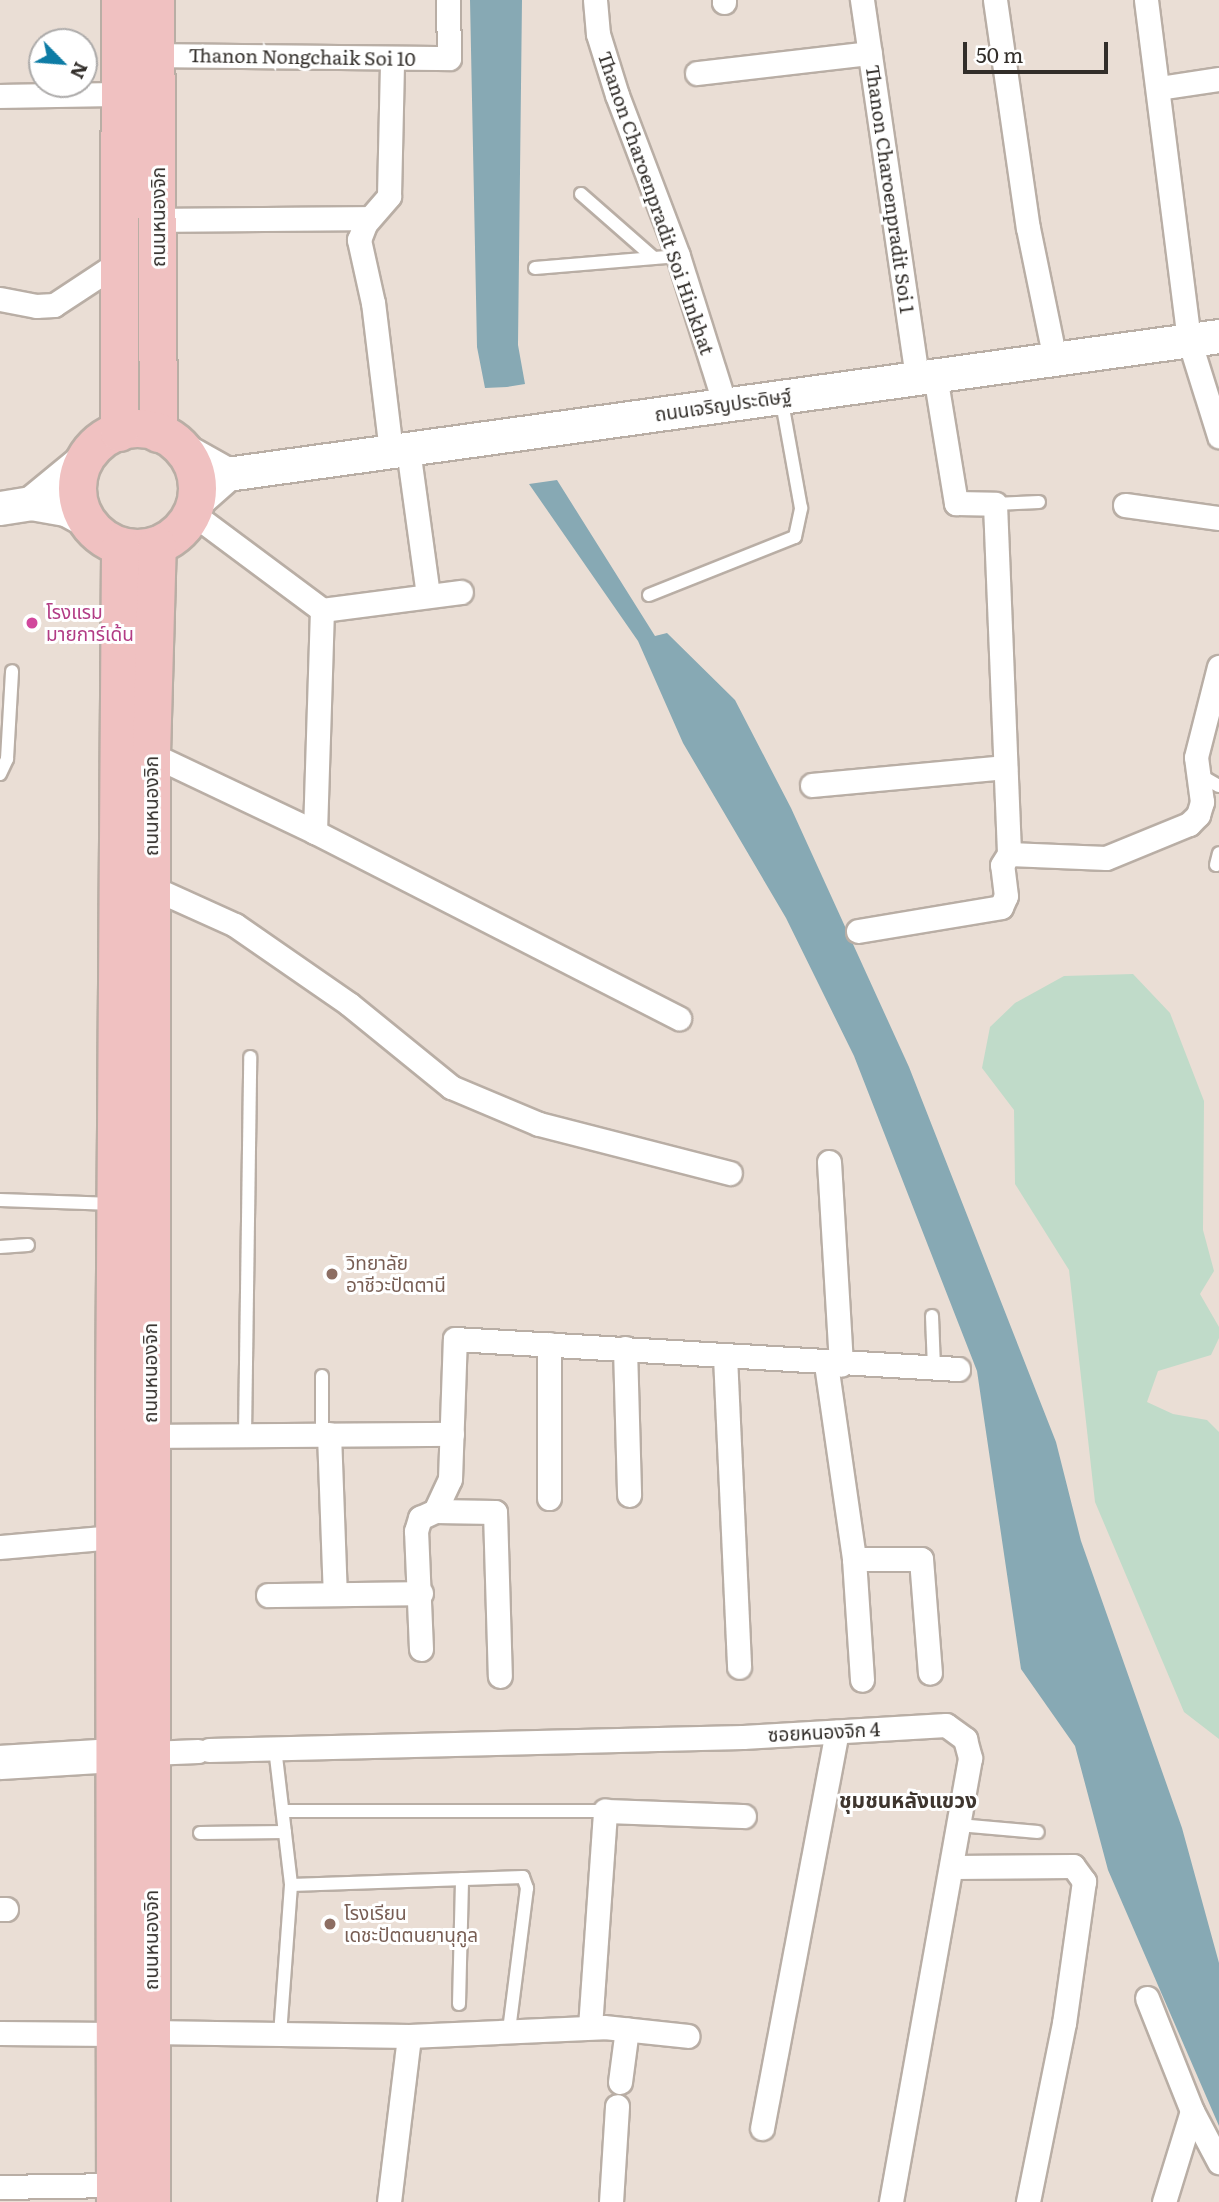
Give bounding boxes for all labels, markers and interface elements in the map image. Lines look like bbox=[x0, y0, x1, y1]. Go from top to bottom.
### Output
north arrow bbox=[28, 28, 98, 98]
scale bar bbox=[967, 28, 1112, 72]
text: 50 m bbox=[976, 38, 1023, 69]
street label: Thanon Nongchaik Soi 10 bbox=[188, 44, 416, 70]
street label: Thanon Charoenpradit Soi Hinkhat bbox=[593, 48, 719, 358]
text: N bbox=[64, 58, 96, 84]
street label: Thanon Charoenpradit Soi 1 bbox=[861, 63, 919, 315]
street label: ถนนหนองจิก bbox=[147, 167, 169, 267]
street label: ถนนเจริญประดิษฐ์ bbox=[653, 384, 793, 426]
place label: โรงแรม มายการ์เด้น bbox=[46, 601, 134, 645]
marker: โรงแรม มายการ์เด้น bbox=[24, 615, 40, 631]
street label: ถนนหนองจิก bbox=[140, 756, 162, 856]
place label: วิทยาลัย อาชีวะปัตตานี bbox=[346, 1252, 446, 1296]
marker: วิทยาลัย อาชีวะปัตตานี bbox=[324, 1266, 340, 1282]
street label: ถนนหนองจิก bbox=[139, 1323, 161, 1423]
street label: ซอยหนองจิก 4 bbox=[767, 1718, 881, 1746]
district label: ชุมชนหลังแขวง bbox=[839, 1786, 977, 1812]
street label: ถนนหนองจิก bbox=[140, 1890, 162, 1990]
place label: โรงเรียน เดชะปัตตนยานุกูล bbox=[344, 1902, 478, 1946]
marker: โรงเรียน เดชะปัตตนยานุกูล bbox=[322, 1916, 338, 1932]

